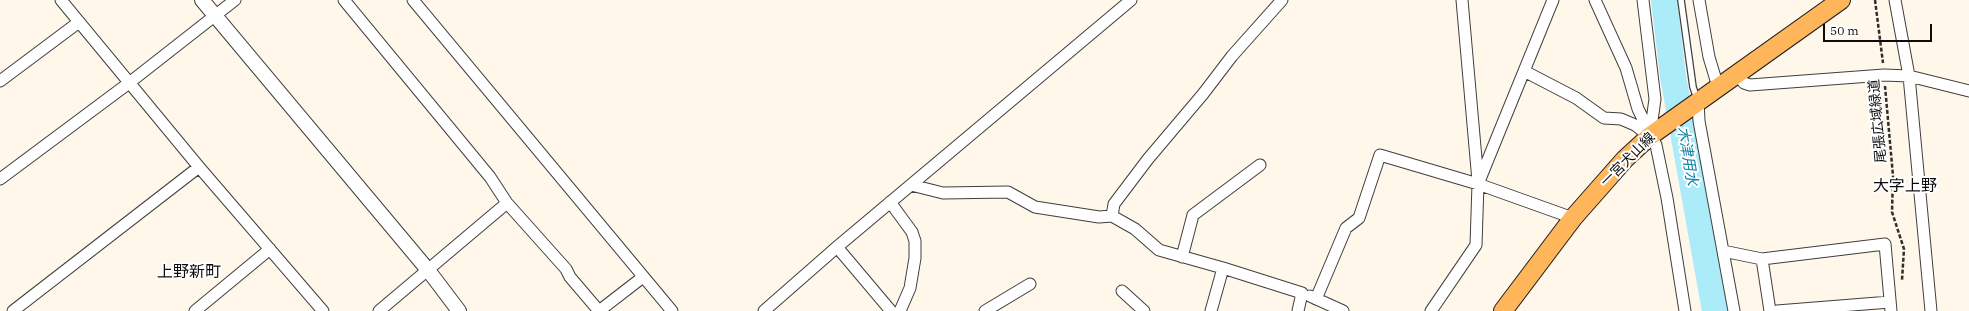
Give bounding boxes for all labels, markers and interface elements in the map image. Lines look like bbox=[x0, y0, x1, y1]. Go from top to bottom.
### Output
scale bar bbox=[1825, 16, 1934, 42]
text: 50 m bbox=[1830, 23, 1859, 38]
street label: 尾張広域緑道 bbox=[1866, 78, 1890, 164]
water label: 木津用水 bbox=[1673, 125, 1701, 187]
street label: 一宮犬山線 bbox=[1597, 129, 1659, 191]
district label: 大字上野 bbox=[1873, 176, 1937, 196]
district label: 上野新町 bbox=[157, 262, 221, 282]

